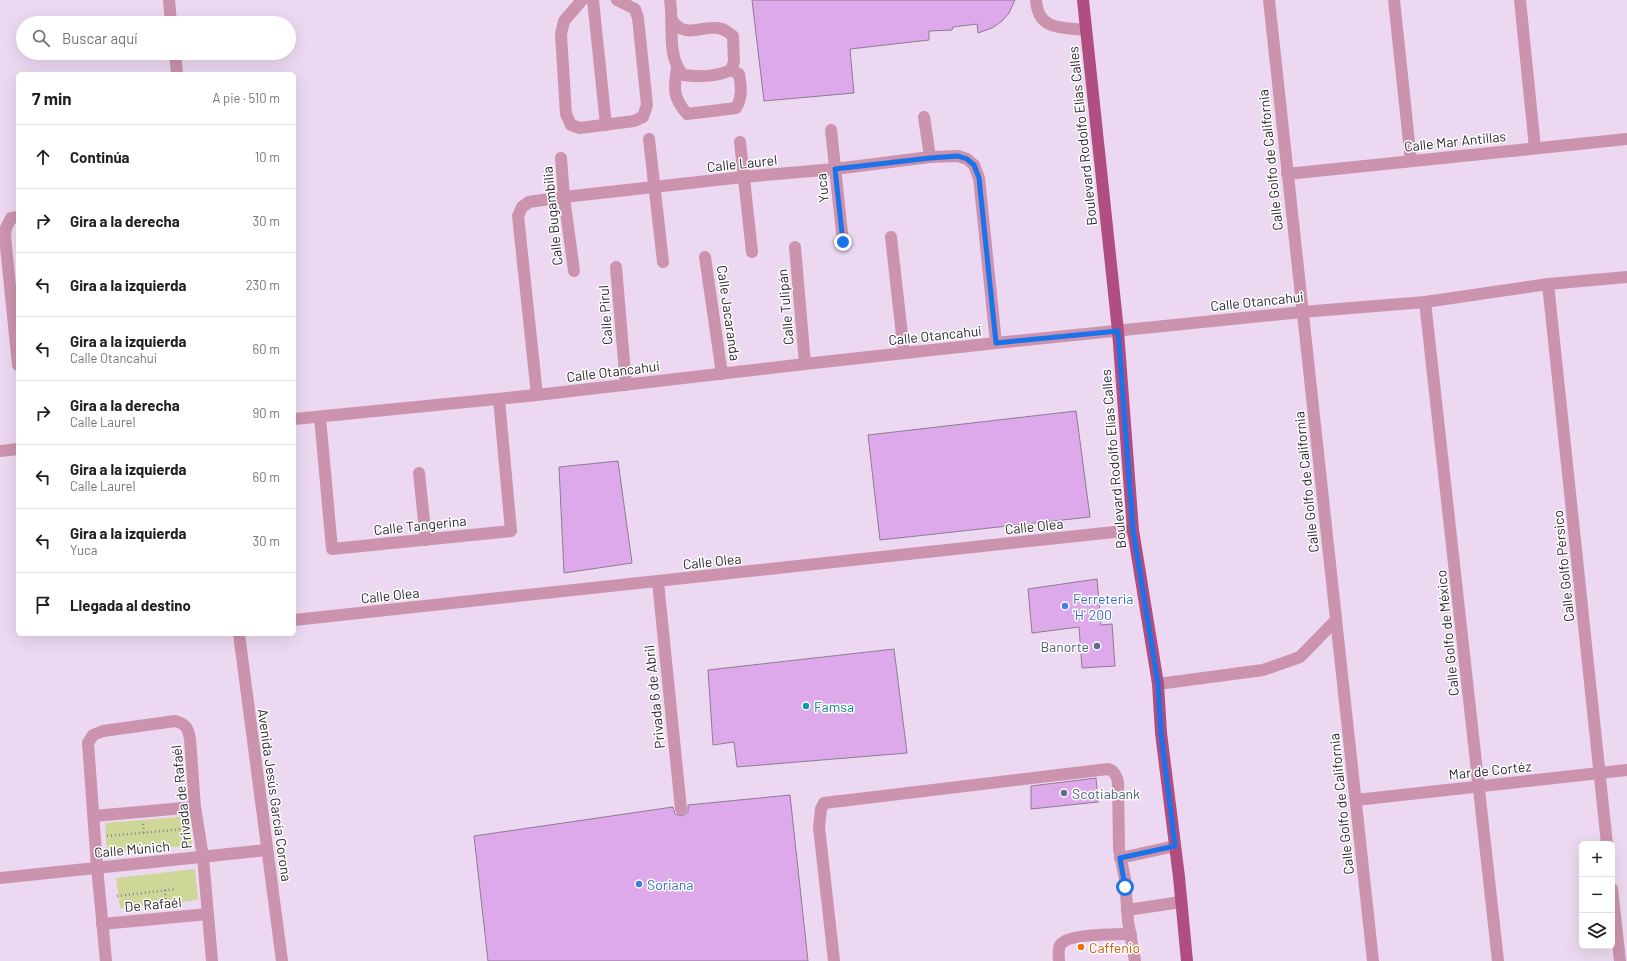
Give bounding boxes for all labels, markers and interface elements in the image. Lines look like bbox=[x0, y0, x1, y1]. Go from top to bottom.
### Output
search box bbox=[16, 16, 296, 60]
icon: search bbox=[30, 27, 52, 49]
text: Buscar aquí bbox=[62, 29, 138, 47]
street label: Boulevard Rodolfo Elías Calles bbox=[1064, 45, 1100, 227]
text: 7 min bbox=[32, 88, 72, 108]
street label: Calle Golfo de California bbox=[1254, 88, 1286, 232]
text: A pie · 510 m bbox=[213, 90, 280, 106]
street label: Calle Mar Antillas bbox=[1403, 127, 1507, 155]
icon: ahead bbox=[32, 146, 54, 168]
text: Continúa bbox=[70, 148, 130, 166]
text: 10 m bbox=[255, 149, 280, 165]
street label: Calle Laurel bbox=[706, 151, 778, 175]
street label: Calle Bugambilia bbox=[538, 166, 566, 266]
street label: Yuca bbox=[812, 172, 832, 204]
icon: right bbox=[32, 210, 54, 232]
text: Gira a la derecha bbox=[70, 212, 180, 230]
text: 30 m bbox=[253, 213, 280, 229]
route end bbox=[834, 233, 852, 251]
street label: Calle Jacaranda bbox=[714, 264, 744, 362]
street label: Calle Tulipán bbox=[773, 268, 797, 346]
icon: left bbox=[32, 274, 54, 296]
text: Gira a la izquierda bbox=[70, 276, 186, 294]
text: 230 m bbox=[246, 277, 280, 293]
street label: Calle Pirul bbox=[594, 285, 616, 345]
street label: Calle Otancahui bbox=[1210, 288, 1304, 314]
street label: Calle Otancahui bbox=[888, 322, 982, 348]
text: Gira a la izquierda bbox=[70, 332, 186, 350]
icon: left bbox=[32, 338, 54, 360]
text: 60 m bbox=[253, 341, 280, 357]
text: Calle Otancahui bbox=[70, 350, 157, 366]
street label: Calle Otancahui bbox=[565, 357, 661, 385]
street label: Boulevard Rodolfo Elías Calles bbox=[1097, 368, 1129, 550]
text: Gira a la derecha bbox=[70, 396, 180, 414]
icon: right bbox=[32, 402, 54, 424]
text: 90 m bbox=[253, 405, 280, 421]
street label: Calle Golfo de California bbox=[1290, 410, 1322, 554]
text: Calle Laurel bbox=[70, 414, 136, 430]
text: Gira a la izquierda bbox=[70, 460, 186, 478]
icon: left bbox=[32, 466, 54, 488]
text: 60 m bbox=[253, 469, 280, 485]
text: Calle Laurel bbox=[70, 478, 136, 494]
street label: Calle Golfo Pérsico bbox=[1549, 509, 1577, 623]
street label: Calle Tangerina bbox=[373, 512, 467, 538]
street label: Calle Olea bbox=[1004, 514, 1064, 538]
text: Gira a la izquierda bbox=[70, 524, 186, 542]
icon: left bbox=[32, 530, 54, 552]
text: 30 m bbox=[253, 533, 280, 549]
text: Yuca bbox=[70, 542, 97, 558]
street label: Calle Olea bbox=[682, 549, 742, 573]
street label: Calle Golfo de México bbox=[1432, 569, 1462, 697]
street label: Calle Olea bbox=[360, 583, 420, 607]
place label: Ferreteria 'H' 200 bbox=[1073, 590, 1134, 623]
icon: arrive bbox=[32, 594, 54, 616]
text: Llegada al destino bbox=[70, 596, 191, 614]
marker: Ferreteria 'H' 200 bbox=[1060, 601, 1070, 611]
place label: Banorte bbox=[1040, 638, 1089, 655]
marker: Banorte bbox=[1092, 641, 1102, 651]
street label: Privada 6 de Abril bbox=[640, 644, 668, 750]
place label: Famsa bbox=[814, 698, 854, 715]
marker: Famsa bbox=[801, 701, 811, 711]
street label: Avenida Jesús García Corona bbox=[254, 708, 296, 882]
street label: Calle Golfo de California bbox=[1325, 732, 1357, 876]
street label: Privada de Rafaél bbox=[167, 744, 195, 850]
street label: Mar de Cortéz bbox=[1448, 757, 1532, 783]
place label: Scotiabank bbox=[1072, 785, 1140, 802]
marker: Scotiabank bbox=[1059, 788, 1069, 798]
street label: Calle Múnich bbox=[94, 837, 170, 861]
map controls bbox=[1579, 841, 1615, 949]
button: + bbox=[1579, 841, 1615, 877]
place label: Soriana bbox=[647, 876, 693, 893]
button: − bbox=[1579, 877, 1615, 913]
route start bbox=[1116, 878, 1134, 896]
marker: Soriana bbox=[634, 879, 644, 889]
street label: De Rafaél bbox=[124, 893, 182, 915]
button: layers bbox=[1579, 913, 1615, 949]
place label: Caffenio bbox=[1089, 939, 1140, 956]
marker: Caffenio bbox=[1076, 942, 1086, 952]

